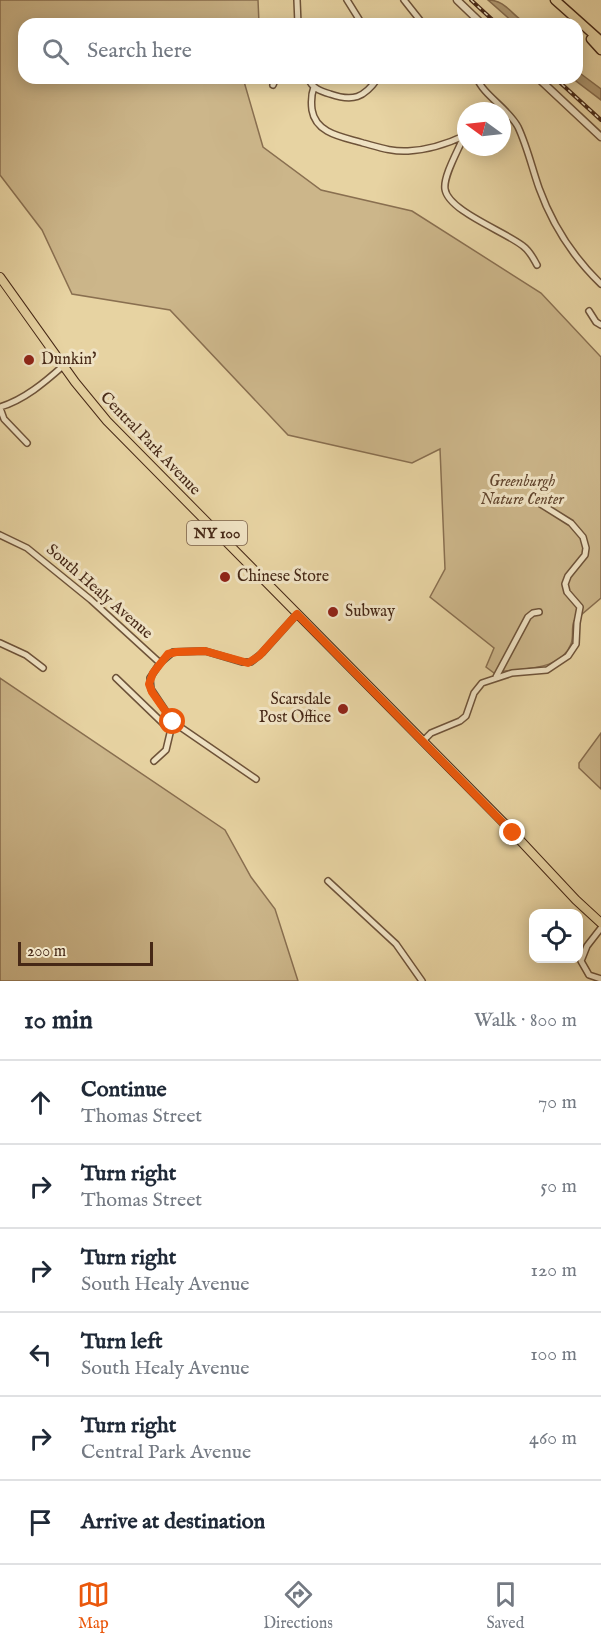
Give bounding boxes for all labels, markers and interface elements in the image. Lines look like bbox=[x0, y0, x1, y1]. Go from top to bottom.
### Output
search box bbox=[18, 18, 583, 84]
icon: search bbox=[39, 35, 72, 68]
text: Search here bbox=[87, 37, 192, 65]
north arrow bbox=[457, 102, 511, 156]
place label: Dunkin' bbox=[41, 350, 96, 370]
marker: Dunkin' bbox=[22, 353, 36, 367]
street label: Central Park Avenue bbox=[95, 388, 205, 500]
park label: Greenburgh Nature Center bbox=[480, 472, 565, 510]
road number: NY 100 bbox=[187, 521, 247, 545]
street label: South Healy Avenue bbox=[42, 540, 156, 644]
place label: Chinese Store bbox=[237, 567, 329, 587]
marker: Chinese Store bbox=[218, 570, 232, 584]
place label: Subway bbox=[345, 602, 395, 622]
marker: Subway bbox=[326, 605, 340, 619]
place label: Scarsdale Post Office bbox=[259, 690, 331, 728]
marker: Scarsdale Post Office bbox=[336, 702, 350, 716]
route start bbox=[159, 708, 185, 734]
route end bbox=[499, 819, 525, 845]
map controls bbox=[529, 909, 583, 963]
button: locate bbox=[529, 909, 583, 963]
scale bar bbox=[18, 939, 153, 966]
text: 200 m bbox=[27, 942, 66, 962]
text: 10 min bbox=[24, 1004, 93, 1037]
text: Walk · 800 m bbox=[474, 1008, 577, 1033]
text: Continue bbox=[81, 1076, 167, 1104]
icon: ahead bbox=[24, 1086, 57, 1119]
text: 70 m bbox=[538, 1090, 577, 1115]
text: Thomas Street bbox=[81, 1104, 202, 1129]
text: Turn right bbox=[81, 1160, 176, 1188]
icon: right bbox=[24, 1170, 57, 1203]
text: 50 m bbox=[540, 1174, 577, 1199]
text: Thomas Street bbox=[81, 1188, 202, 1213]
text: Turn right bbox=[81, 1244, 176, 1272]
icon: right bbox=[24, 1254, 57, 1287]
text: 120 m bbox=[531, 1258, 577, 1283]
text: South Healy Avenue bbox=[81, 1272, 250, 1297]
text: Turn left bbox=[81, 1328, 163, 1356]
icon: left bbox=[24, 1338, 57, 1371]
text: 100 m bbox=[530, 1342, 577, 1367]
text: South Healy Avenue bbox=[81, 1356, 250, 1381]
text: Turn right bbox=[81, 1412, 176, 1440]
icon: right bbox=[24, 1422, 57, 1455]
text: 460 m bbox=[529, 1426, 577, 1451]
text: Central Park Avenue bbox=[81, 1440, 251, 1465]
icon: arrive bbox=[24, 1506, 57, 1539]
text: Arrive at destination bbox=[81, 1508, 265, 1536]
tab: Map bbox=[77, 1578, 110, 1634]
tab: Directions bbox=[263, 1578, 333, 1634]
tab: Saved bbox=[486, 1578, 524, 1634]

